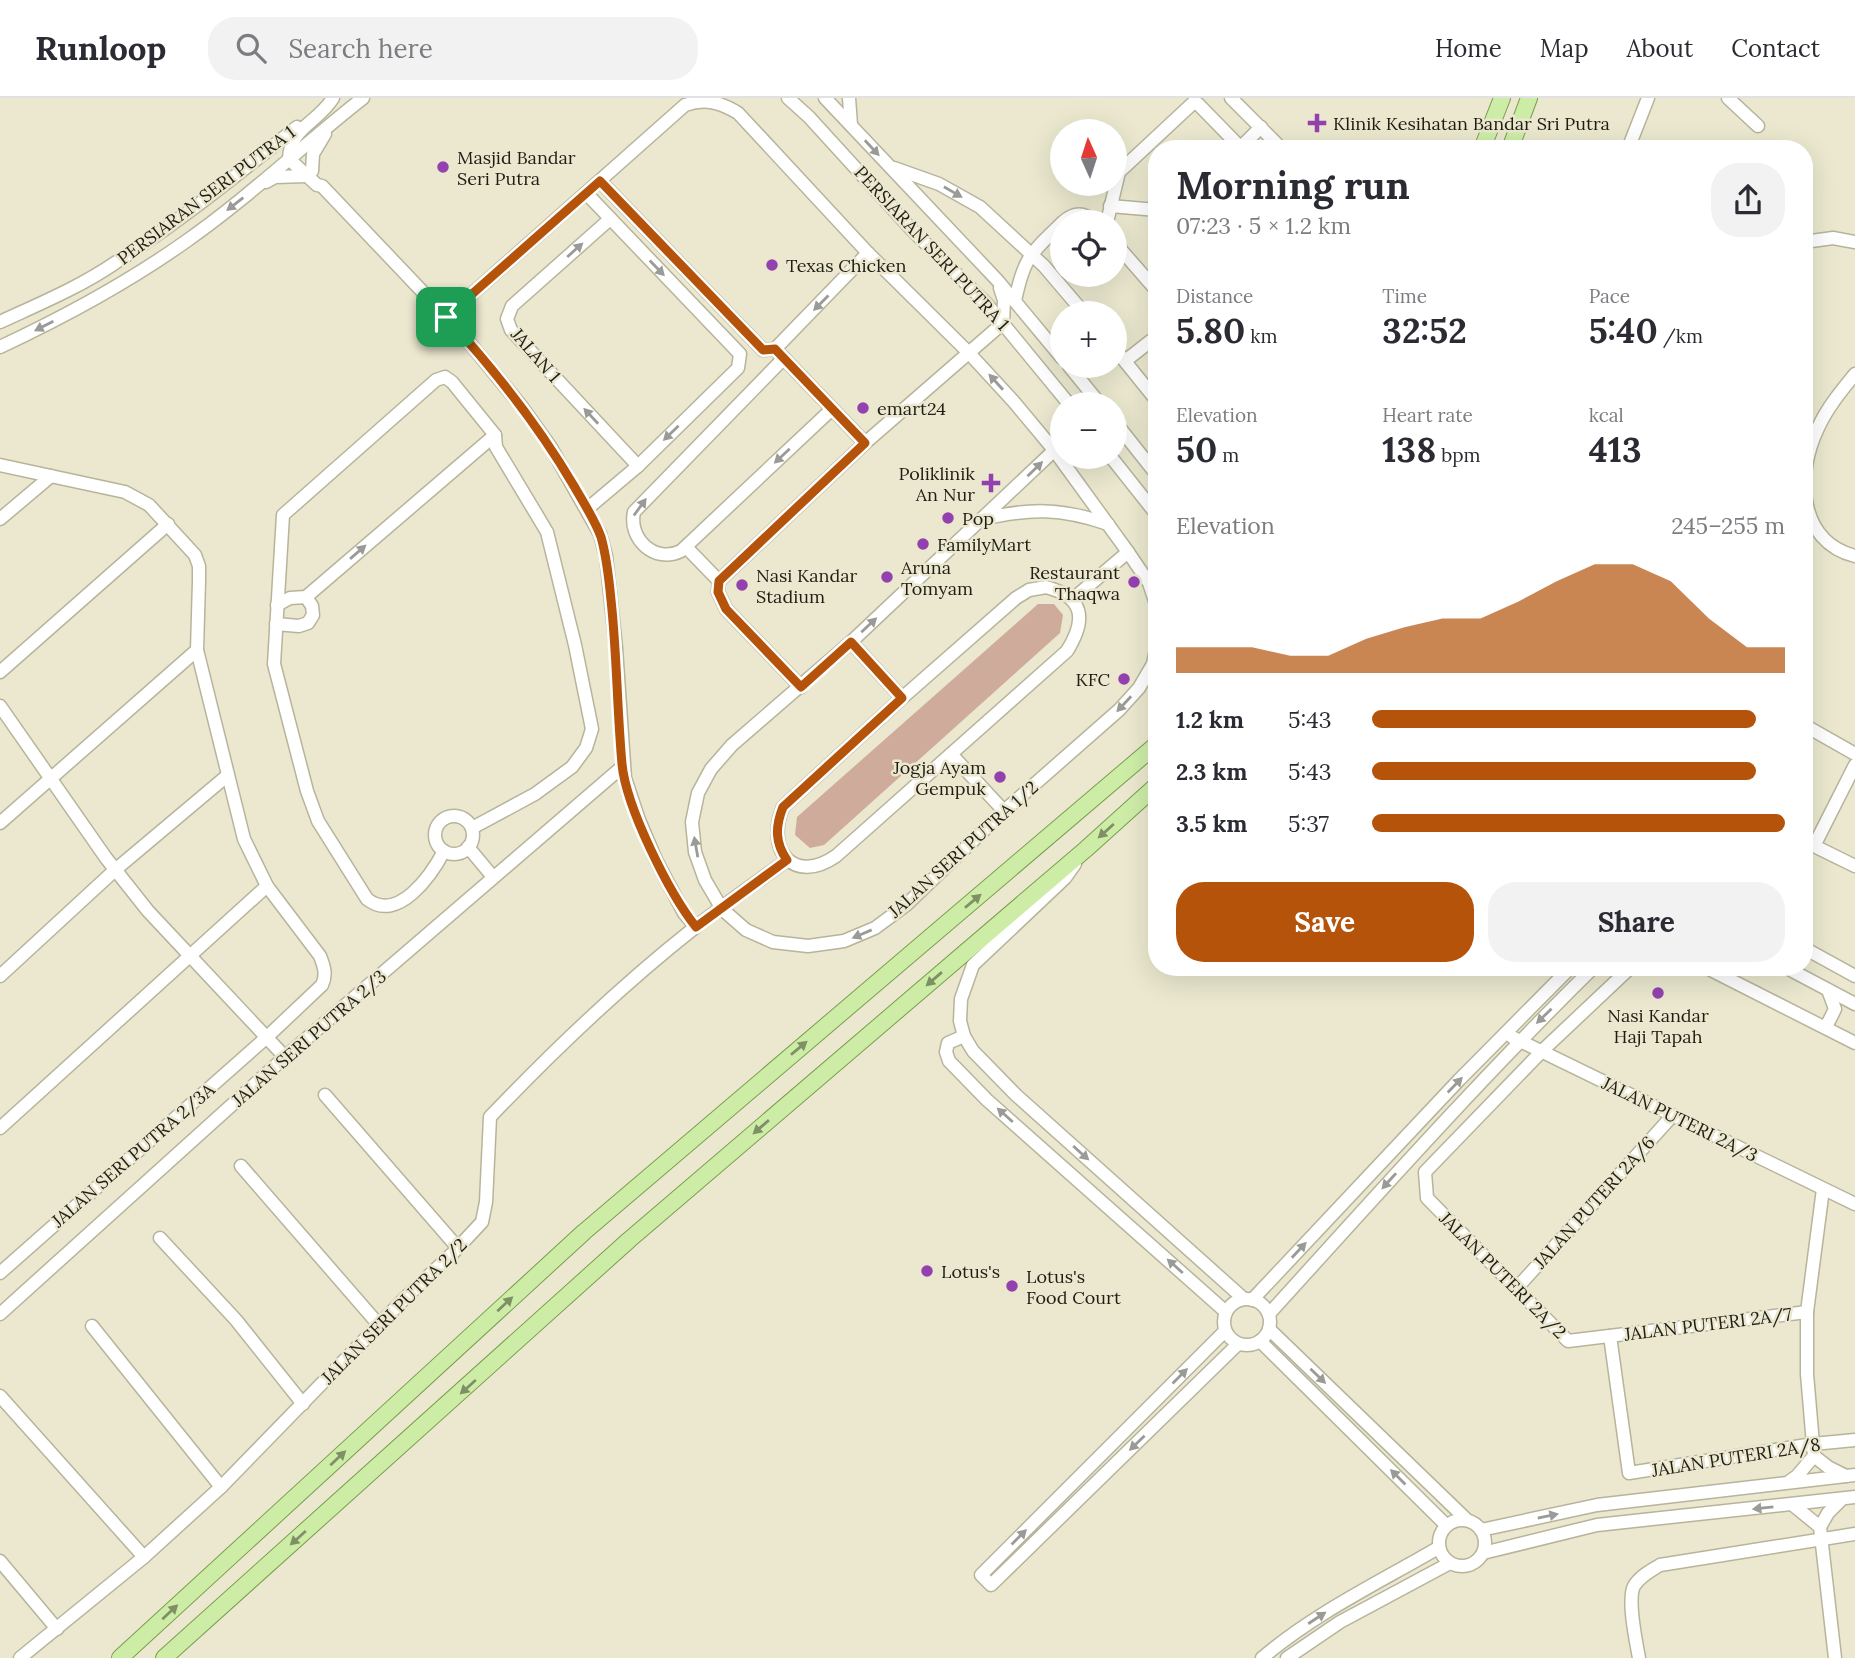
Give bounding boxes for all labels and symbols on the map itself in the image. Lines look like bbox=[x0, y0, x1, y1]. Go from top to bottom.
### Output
place label: Klinik Kesihatan Bandar Sri Putra bbox=[1333, 112, 1610, 135]
marker: Klinik Kesihatan Bandar Sri Putra bbox=[1307, 113, 1327, 133]
north arrow bbox=[1050, 119, 1127, 196]
street label: PERSIARAN SERI PUTRA 1 bbox=[112, 121, 300, 269]
one-way arrow bbox=[864, 139, 880, 156]
place label: Masjid Bandar Seri Putra bbox=[457, 146, 576, 190]
marker: Masjid Bandar Seri Putra bbox=[435, 159, 451, 175]
street label: PERSIARAN SERI PUTRA 1 bbox=[850, 161, 1014, 335]
one-way arrow bbox=[943, 186, 963, 198]
one-way arrow bbox=[226, 196, 244, 211]
one-way arrow bbox=[566, 242, 584, 258]
place label: Texas Chicken bbox=[786, 254, 906, 277]
marker: Texas Chicken bbox=[764, 257, 780, 273]
one-way arrow bbox=[649, 259, 665, 276]
pin bbox=[416, 287, 476, 347]
one-way arrow bbox=[814, 294, 830, 311]
one-way arrow bbox=[34, 321, 54, 332]
street label: JALAN 1 bbox=[506, 322, 566, 387]
one-way arrow bbox=[988, 373, 1004, 391]
place label: emart24 bbox=[877, 397, 946, 420]
marker: emart24 bbox=[855, 400, 871, 416]
one-way arrow bbox=[583, 407, 599, 425]
one-way arrow bbox=[663, 425, 680, 441]
one-way arrow bbox=[774, 447, 791, 463]
one-way arrow bbox=[1026, 460, 1043, 477]
place label: Poliklinik An Nur bbox=[899, 462, 975, 506]
marker: Poliklinik An Nur bbox=[981, 473, 1001, 493]
one-way arrow bbox=[633, 497, 647, 516]
place label: Pop bbox=[962, 507, 994, 530]
marker: Pop bbox=[940, 510, 956, 526]
place label: FamilyMart bbox=[937, 533, 1031, 556]
marker: FamilyMart bbox=[915, 536, 931, 552]
one-way arrow bbox=[349, 544, 367, 560]
place label: Aruna Tomyam bbox=[900, 556, 973, 600]
place label: Restaurant Thaqwa bbox=[1029, 561, 1120, 605]
place label: Nasi Kandar Stadium bbox=[756, 564, 858, 608]
marker: Aruna Tomyam bbox=[879, 569, 895, 585]
marker: Restaurant Thaqwa bbox=[1126, 574, 1142, 590]
marker: Nasi Kandar Stadium bbox=[734, 577, 750, 593]
one-way arrow bbox=[860, 617, 877, 633]
place label: KFC bbox=[1075, 668, 1110, 691]
marker: KFC bbox=[1116, 671, 1132, 687]
one-way arrow bbox=[1117, 695, 1133, 712]
place label: Jogja Ayam Gempuk bbox=[892, 756, 986, 800]
marker: Jogja Ayam Gempuk bbox=[992, 769, 1008, 785]
street label: JALAN SERI PUTRA 1/2 bbox=[883, 776, 1043, 923]
one-way arrow bbox=[1098, 822, 1115, 838]
one-way arrow bbox=[690, 836, 701, 858]
one-way arrow bbox=[964, 894, 981, 909]
one-way arrow bbox=[851, 929, 872, 940]
street label: JALAN SERI PUTRA 2/3 bbox=[226, 965, 391, 1112]
one-way arrow bbox=[925, 971, 942, 986]
marker: Nasi Kandar Haji Tapah bbox=[1650, 985, 1666, 1001]
place label: Nasi Kandar Haji Tapah bbox=[1607, 1004, 1709, 1048]
one-way arrow bbox=[1536, 1007, 1553, 1023]
one-way arrow bbox=[791, 1041, 808, 1056]
street label: JALAN PUTERI 2A/3 bbox=[1597, 1071, 1762, 1167]
street label: JALAN SERI PUTRA 2/3A bbox=[46, 1077, 220, 1233]
one-way arrow bbox=[1446, 1077, 1462, 1094]
one-way arrow bbox=[997, 1108, 1014, 1124]
one-way arrow bbox=[752, 1119, 770, 1135]
street label: JALAN PUTERI 2A/6 bbox=[1528, 1131, 1660, 1274]
one-way arrow bbox=[1072, 1145, 1090, 1161]
one-way arrow bbox=[1381, 1172, 1397, 1189]
street label: JALAN PUTERI 2A/2 bbox=[1434, 1206, 1571, 1343]
street label: JALAN SERI PUTRA 2/2 bbox=[316, 1233, 472, 1389]
one-way arrow bbox=[1290, 1242, 1306, 1259]
one-way arrow bbox=[1167, 1259, 1184, 1275]
place label: Lotus's bbox=[941, 1260, 1000, 1283]
marker: Lotus's bbox=[919, 1263, 935, 1279]
place label: Lotus's Food Court bbox=[1026, 1265, 1121, 1309]
marker: Lotus's Food Court bbox=[1004, 1278, 1020, 1294]
one-way arrow bbox=[496, 1296, 514, 1312]
street label: JALAN PUTERI 2A/7 bbox=[1622, 1302, 1793, 1346]
one-way arrow bbox=[1310, 1368, 1327, 1385]
one-way arrow bbox=[1171, 1369, 1188, 1385]
one-way arrow bbox=[459, 1379, 477, 1395]
street label: JALAN PUTERI 2A/8 bbox=[1649, 1432, 1822, 1482]
one-way arrow bbox=[1128, 1434, 1145, 1451]
one-way arrow bbox=[329, 1450, 347, 1466]
one-way arrow bbox=[1390, 1469, 1406, 1485]
one-way arrow bbox=[1752, 1502, 1774, 1513]
one-way arrow bbox=[1537, 1510, 1559, 1521]
one-way arrow bbox=[1010, 1529, 1027, 1545]
one-way arrow bbox=[289, 1530, 307, 1546]
one-way arrow bbox=[161, 1604, 179, 1620]
one-way arrow bbox=[1308, 1611, 1326, 1625]

